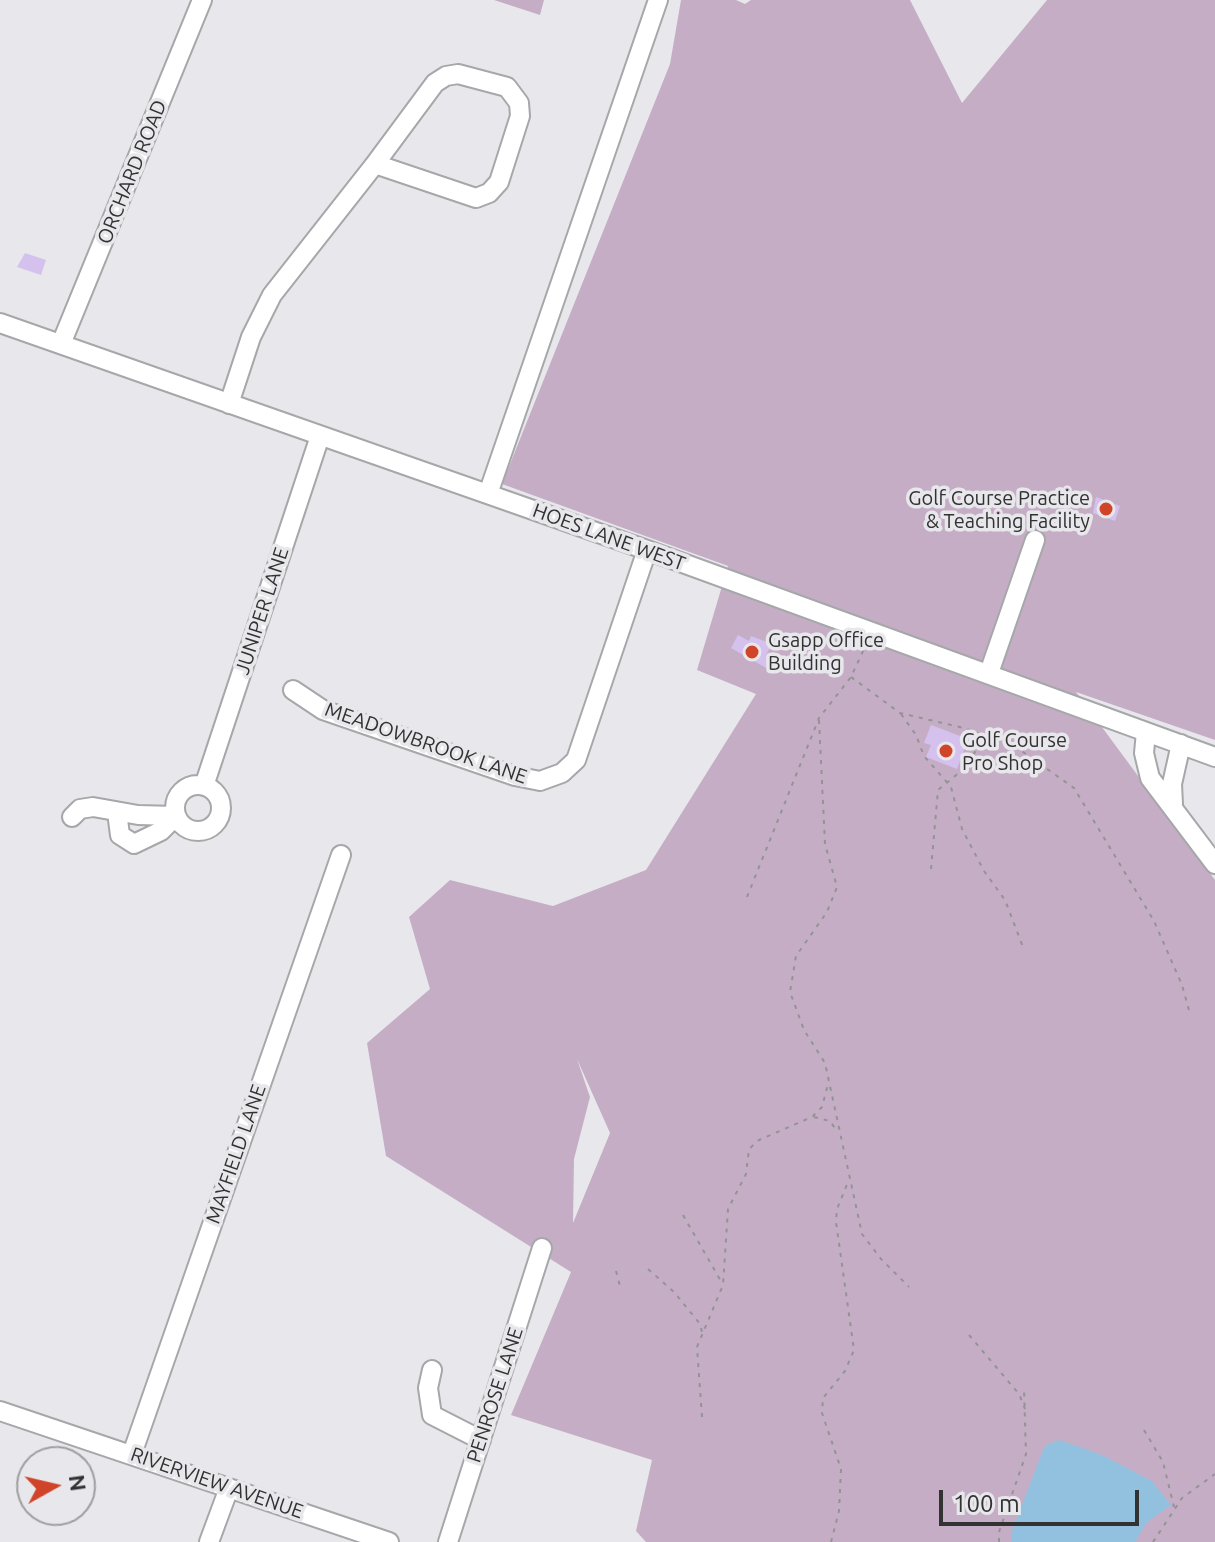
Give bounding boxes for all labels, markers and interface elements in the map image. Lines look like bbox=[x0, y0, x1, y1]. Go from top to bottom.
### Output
street label: ORCHARD ROAD bbox=[92, 97, 172, 247]
place label: Golf Course Practice & Teaching Facility bbox=[908, 486, 1090, 533]
street label: HOES LANE WEST bbox=[529, 498, 689, 576]
marker: Golf Course Practice & Teaching Facility bbox=[1097, 500, 1115, 518]
street label: JUNIPER LANE bbox=[230, 544, 294, 678]
place label: Gsapp Office Building bbox=[768, 628, 884, 675]
marker: Gsapp Office Building bbox=[743, 643, 761, 661]
street label: MEADOWBROOK LANE bbox=[322, 697, 530, 789]
place label: Golf Course Pro Shop bbox=[962, 728, 1067, 775]
marker: Golf Course Pro Shop bbox=[937, 742, 955, 760]
street label: MAYFIELD LANE bbox=[201, 1081, 271, 1227]
street label: PENROSE LANE bbox=[462, 1324, 528, 1466]
street label: RIVERVIEW AVENUE bbox=[127, 1442, 307, 1524]
north arrow bbox=[16, 1446, 96, 1526]
text: N bbox=[65, 1473, 92, 1493]
scale bar bbox=[943, 1474, 1143, 1524]
text: 100 m bbox=[953, 1490, 1020, 1517]

